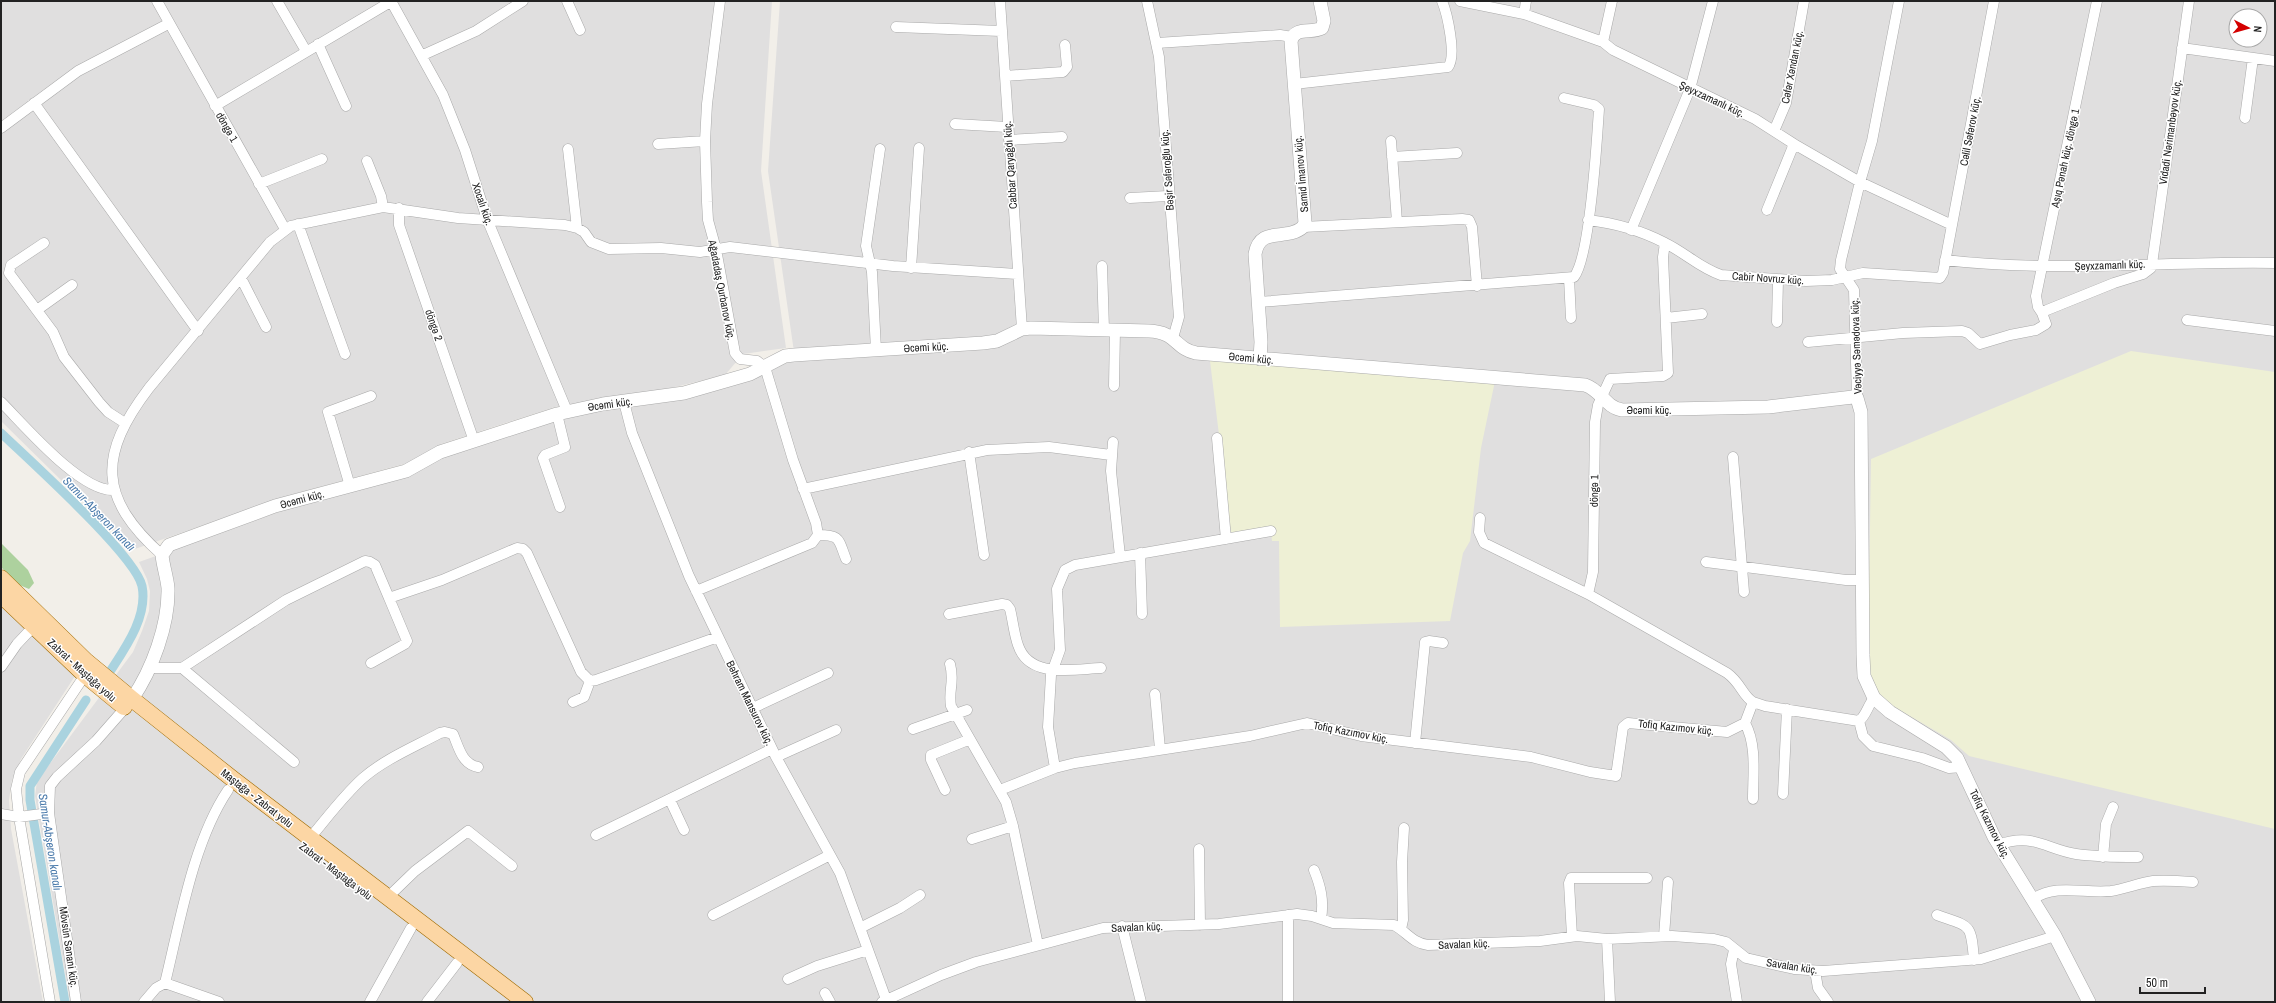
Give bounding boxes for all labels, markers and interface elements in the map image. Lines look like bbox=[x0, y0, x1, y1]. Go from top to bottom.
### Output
north arrow bbox=[2228, 8, 2268, 48]
text: N bbox=[2251, 25, 2265, 33]
street label: Cəfər Xəndan küç. bbox=[1778, 29, 1806, 105]
street label: Şeyxzamanlı küç. bbox=[1677, 78, 1747, 120]
street label: Vidadi Nərimanbəyov küç. bbox=[2156, 78, 2184, 186]
street label: Cəlil Səfərov küç. bbox=[1956, 95, 1984, 167]
street label: Aşıq Pənah küç. döngə 1 bbox=[2047, 107, 2082, 210]
street label: döngə 1 bbox=[213, 109, 241, 145]
street label: Cabbar Qaryağdı küç. bbox=[1000, 120, 1020, 210]
street label: Bəşir Səfəroğlu küç. bbox=[1157, 129, 1177, 211]
street label: Samid İmanov küç. bbox=[1291, 135, 1311, 213]
street label: Xocalı küç. bbox=[469, 181, 497, 227]
street label: Ağadadaş Qurbanov küç. bbox=[705, 238, 739, 341]
street label: Şeyxzamanlı küç. bbox=[2074, 257, 2146, 273]
street label: Cabir Novruz küç. bbox=[1732, 268, 1804, 288]
street label: Vəciyyə Səmədova küç. bbox=[1847, 298, 1865, 394]
street label: döngə 2 bbox=[422, 307, 446, 343]
street label: Əcəmi küç. bbox=[903, 339, 949, 355]
street label: Əcəmi küç. bbox=[1228, 349, 1274, 367]
street label: Əcəmi küç. bbox=[587, 394, 633, 414]
street label: Əcəmi küç. bbox=[1626, 403, 1672, 417]
water label: Samur-Abşeron kanalı bbox=[59, 473, 139, 555]
street label: döngə 1 bbox=[1587, 475, 1601, 507]
street label: Əcəmi küç. bbox=[278, 486, 326, 512]
street label: Zabrat - Maştağa yolu bbox=[45, 635, 119, 705]
street label: Bəhram Mansurov küç. bbox=[723, 658, 777, 748]
street label: Tofiq Kazımov küç. bbox=[1637, 716, 1715, 738]
street label: Tofiq Kazımov küç. bbox=[1312, 718, 1390, 746]
street label: Maştağa - Zabrat yolu bbox=[218, 765, 296, 831]
street label: Tofiq Kazımov küç. bbox=[1966, 787, 2014, 861]
water label: Samur-Abşeron kanalı bbox=[34, 792, 66, 892]
street label: Zabrat - Maştağa yolu bbox=[297, 839, 375, 903]
street label: Mövsün Sənani küç. bbox=[56, 906, 82, 988]
street label: Savalan küç. bbox=[1111, 919, 1163, 935]
street label: Savalan küç. bbox=[1438, 936, 1490, 952]
street label: Savalan küç. bbox=[1765, 955, 1819, 977]
scale bar bbox=[2140, 969, 2205, 995]
text: 50 m bbox=[2146, 975, 2168, 991]

